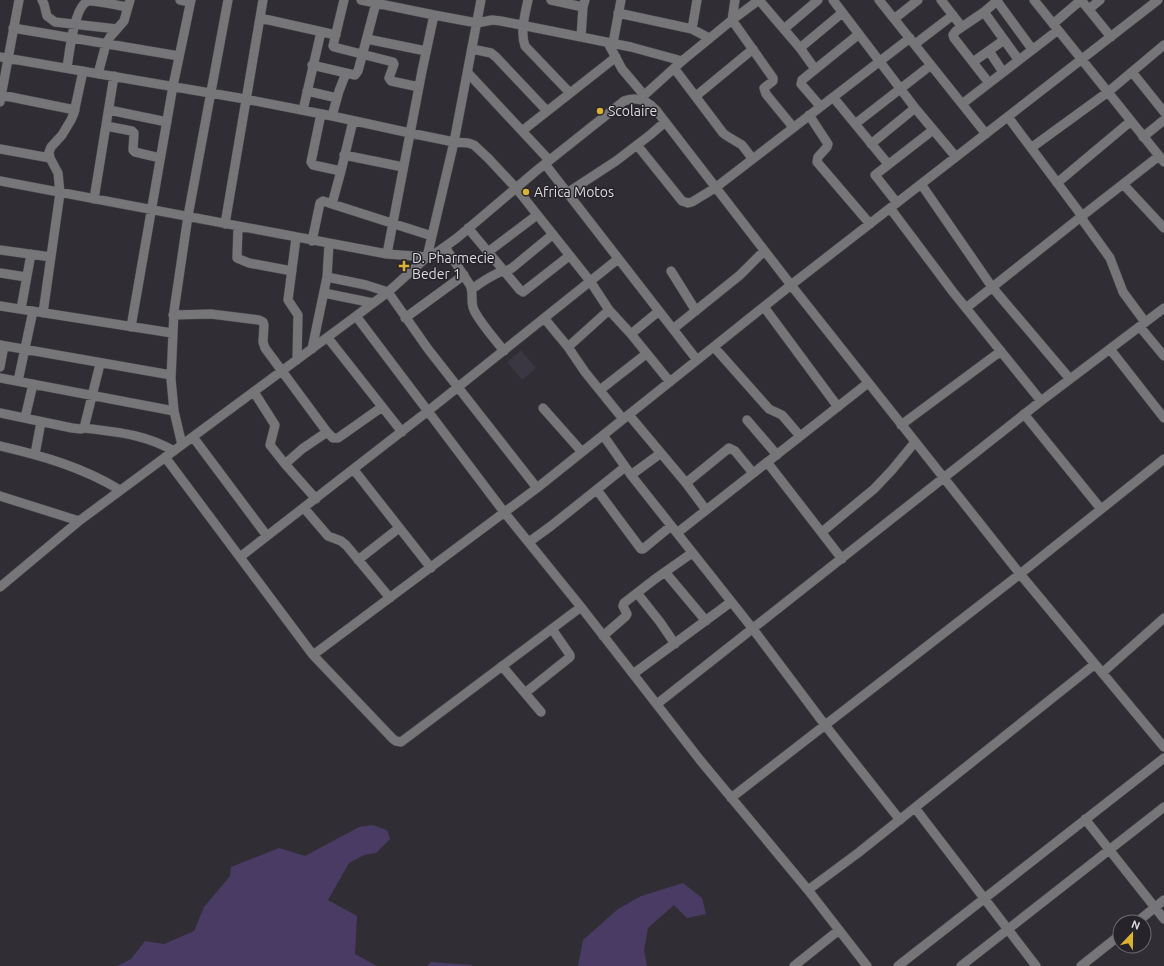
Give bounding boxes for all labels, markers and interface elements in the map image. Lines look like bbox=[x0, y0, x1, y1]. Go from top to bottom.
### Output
place label: Scolaire bbox=[608, 103, 657, 119]
marker: Scolaire bbox=[595, 106, 605, 116]
place label: Africa Motos bbox=[534, 184, 614, 200]
marker: Africa Motos bbox=[521, 187, 531, 197]
place label: D. Pharmecie Beder 1 bbox=[412, 250, 495, 282]
marker: D. Pharmecie Beder 1 bbox=[399, 261, 409, 271]
north arrow bbox=[1112, 914, 1152, 954]
text: N bbox=[1130, 918, 1142, 932]

